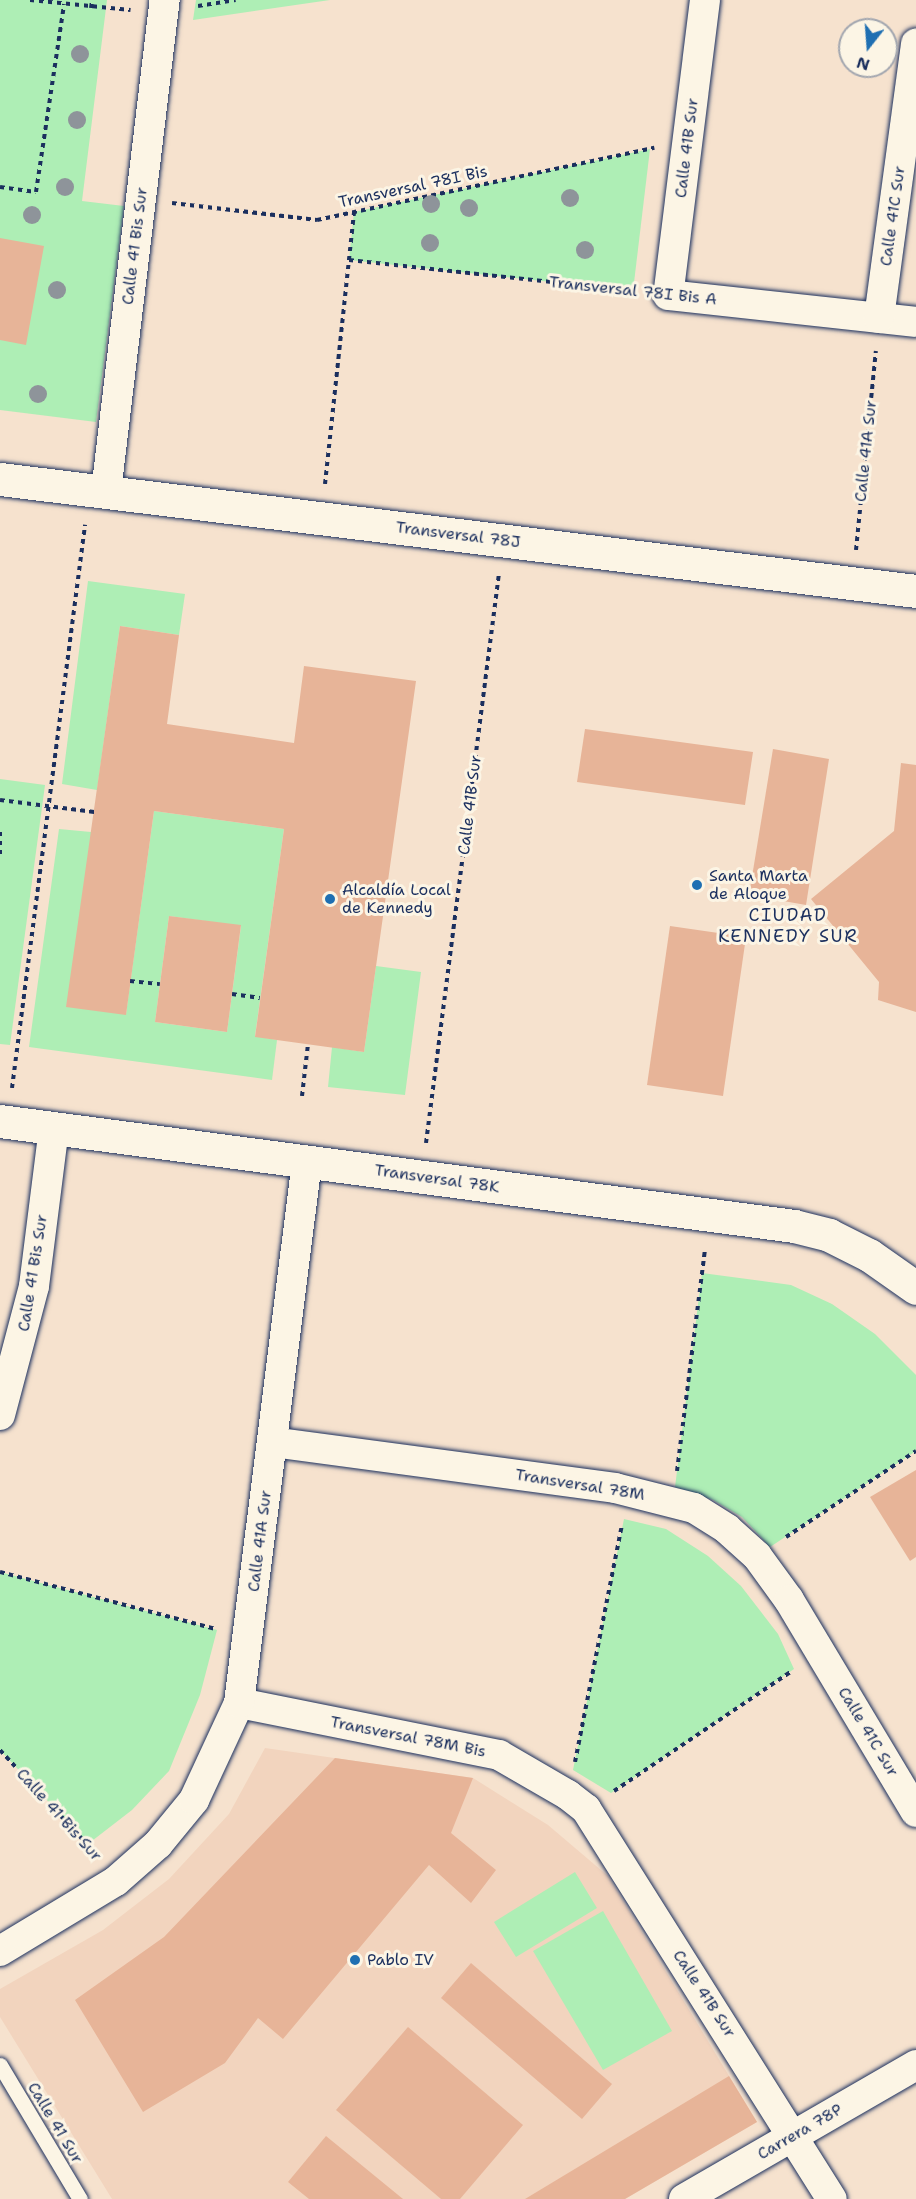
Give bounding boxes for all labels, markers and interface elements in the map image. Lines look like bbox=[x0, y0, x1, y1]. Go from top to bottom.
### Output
north arrow bbox=[838, 18, 898, 78]
text: N bbox=[854, 52, 872, 76]
street label: Calle 41B Sur bbox=[671, 97, 703, 199]
street label: Transversal 78I Bis bbox=[337, 162, 489, 212]
street label: Calle 41C Sur bbox=[876, 165, 910, 267]
street label: Calle 41 Bis Sur bbox=[118, 186, 152, 306]
street label: Transversal 78I Bis A bbox=[548, 273, 718, 309]
street label: Calle 41A Sur bbox=[851, 399, 881, 503]
street label: Transversal 78J bbox=[395, 518, 521, 552]
street label: Calle 41B Sur bbox=[454, 754, 486, 856]
place label: Santa Marta de Aloque bbox=[709, 866, 808, 904]
marker: Santa Marta de Aloque bbox=[690, 878, 704, 892]
place label: Alcaldía Local de Kennedy bbox=[342, 880, 451, 918]
marker: Alcaldía Local de Kennedy bbox=[323, 892, 337, 906]
district label: CIUDAD KENNEDY SUR bbox=[718, 905, 858, 948]
street label: Transversal 78K bbox=[373, 1161, 501, 1197]
street label: Calle 41 Bis Sur bbox=[14, 1213, 52, 1333]
street label: Transversal 78M bbox=[514, 1465, 646, 1505]
street label: Calle 41A Sur bbox=[244, 1489, 276, 1593]
street label: Calle 41C Sur bbox=[834, 1684, 902, 1780]
street label: Transversal 78M Bis bbox=[329, 1712, 487, 1762]
street label: Calle 41 Bis Sur bbox=[12, 1765, 106, 1865]
street label: Calle 41B Sur bbox=[669, 1947, 739, 2041]
place label: Pablo IV bbox=[367, 1950, 434, 1970]
marker: Pablo IV bbox=[348, 1953, 362, 1967]
street label: Calle 41 Sur bbox=[23, 2079, 87, 2167]
street label: Carrera 78P bbox=[754, 2100, 846, 2164]

